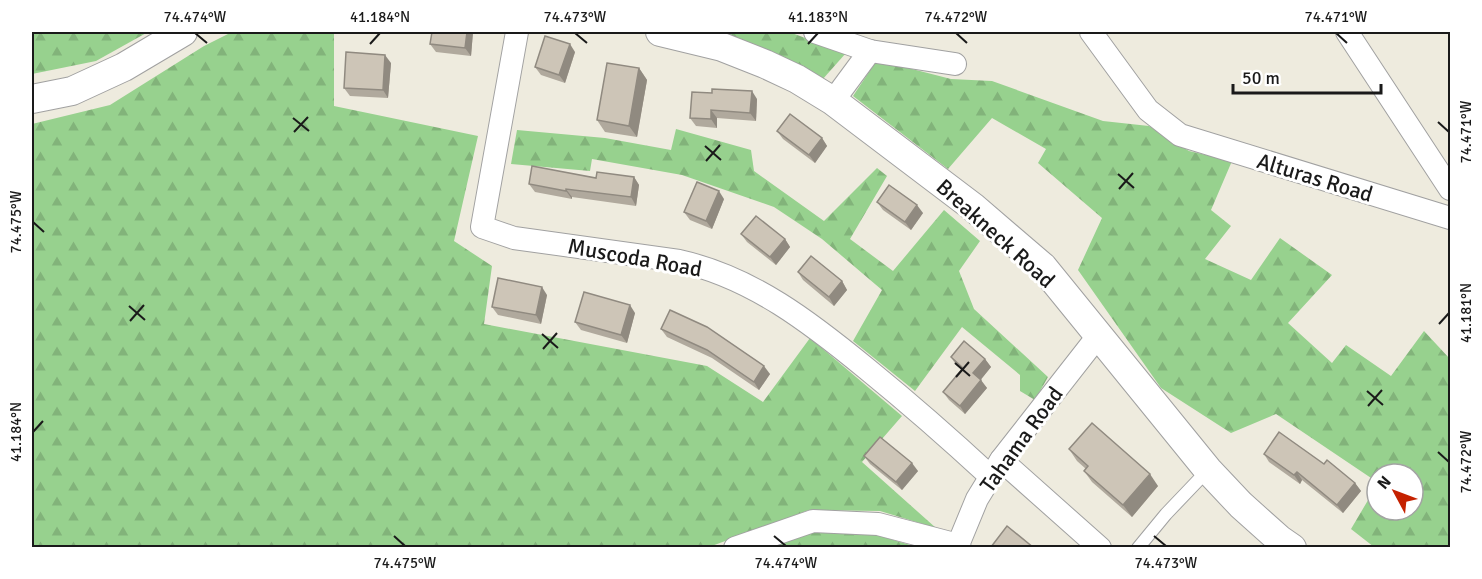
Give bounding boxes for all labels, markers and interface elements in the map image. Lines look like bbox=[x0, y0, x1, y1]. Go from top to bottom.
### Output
text: 74.474°W bbox=[164, 8, 227, 26]
text: 41.184°N bbox=[350, 8, 410, 26]
text: 74.473°W bbox=[544, 8, 607, 26]
text: 41.183°N bbox=[788, 8, 848, 26]
text: 74.472°W bbox=[925, 8, 988, 26]
text: 74.471°W bbox=[1305, 8, 1368, 26]
scale bar bbox=[1233, 57, 1382, 95]
text: 50 m bbox=[1242, 67, 1280, 89]
text: 74.471°W bbox=[1457, 100, 1475, 163]
street label: Alturas Road bbox=[1254, 147, 1376, 208]
street label: Breakneck Road bbox=[931, 173, 1061, 294]
text: 74.475°W bbox=[7, 190, 25, 253]
street label: Muscoda Road bbox=[566, 232, 704, 283]
text: 41.181°N bbox=[1457, 283, 1475, 343]
street label: Tahama Road bbox=[974, 381, 1069, 497]
text: 41.184°N bbox=[7, 402, 25, 462]
text: 74.472°W bbox=[1457, 430, 1475, 493]
north arrow bbox=[1365, 462, 1425, 522]
text: N bbox=[1373, 472, 1396, 494]
text: 74.475°W bbox=[374, 554, 437, 572]
text: 74.474°W bbox=[755, 554, 818, 572]
text: 74.473°W bbox=[1135, 554, 1198, 572]

